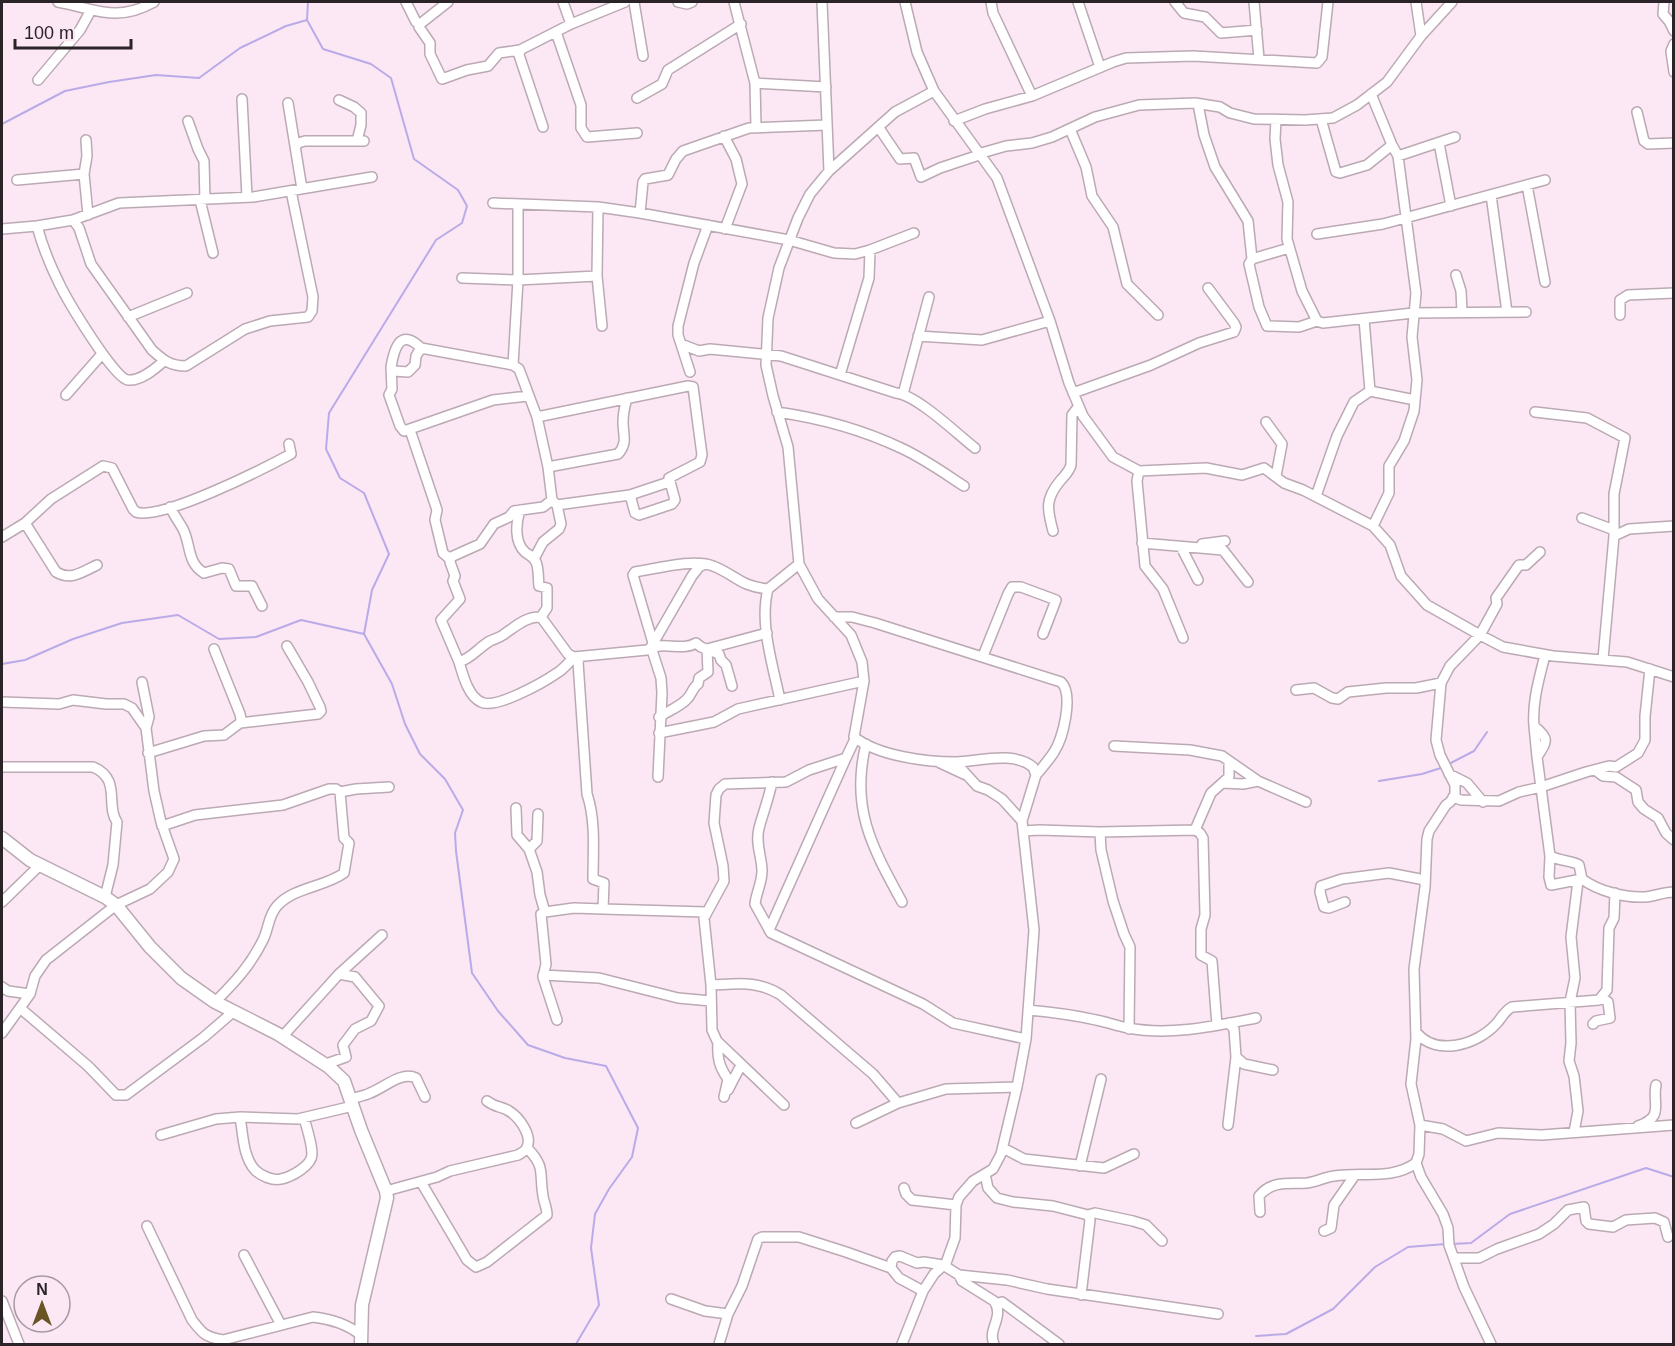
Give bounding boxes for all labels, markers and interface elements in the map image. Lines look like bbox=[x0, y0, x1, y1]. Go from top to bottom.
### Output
scale bar bbox=[15, 12, 130, 50]
text: 100 m bbox=[24, 23, 74, 43]
north arrow bbox=[12, 1274, 72, 1334]
text: N bbox=[36, 1281, 48, 1298]

